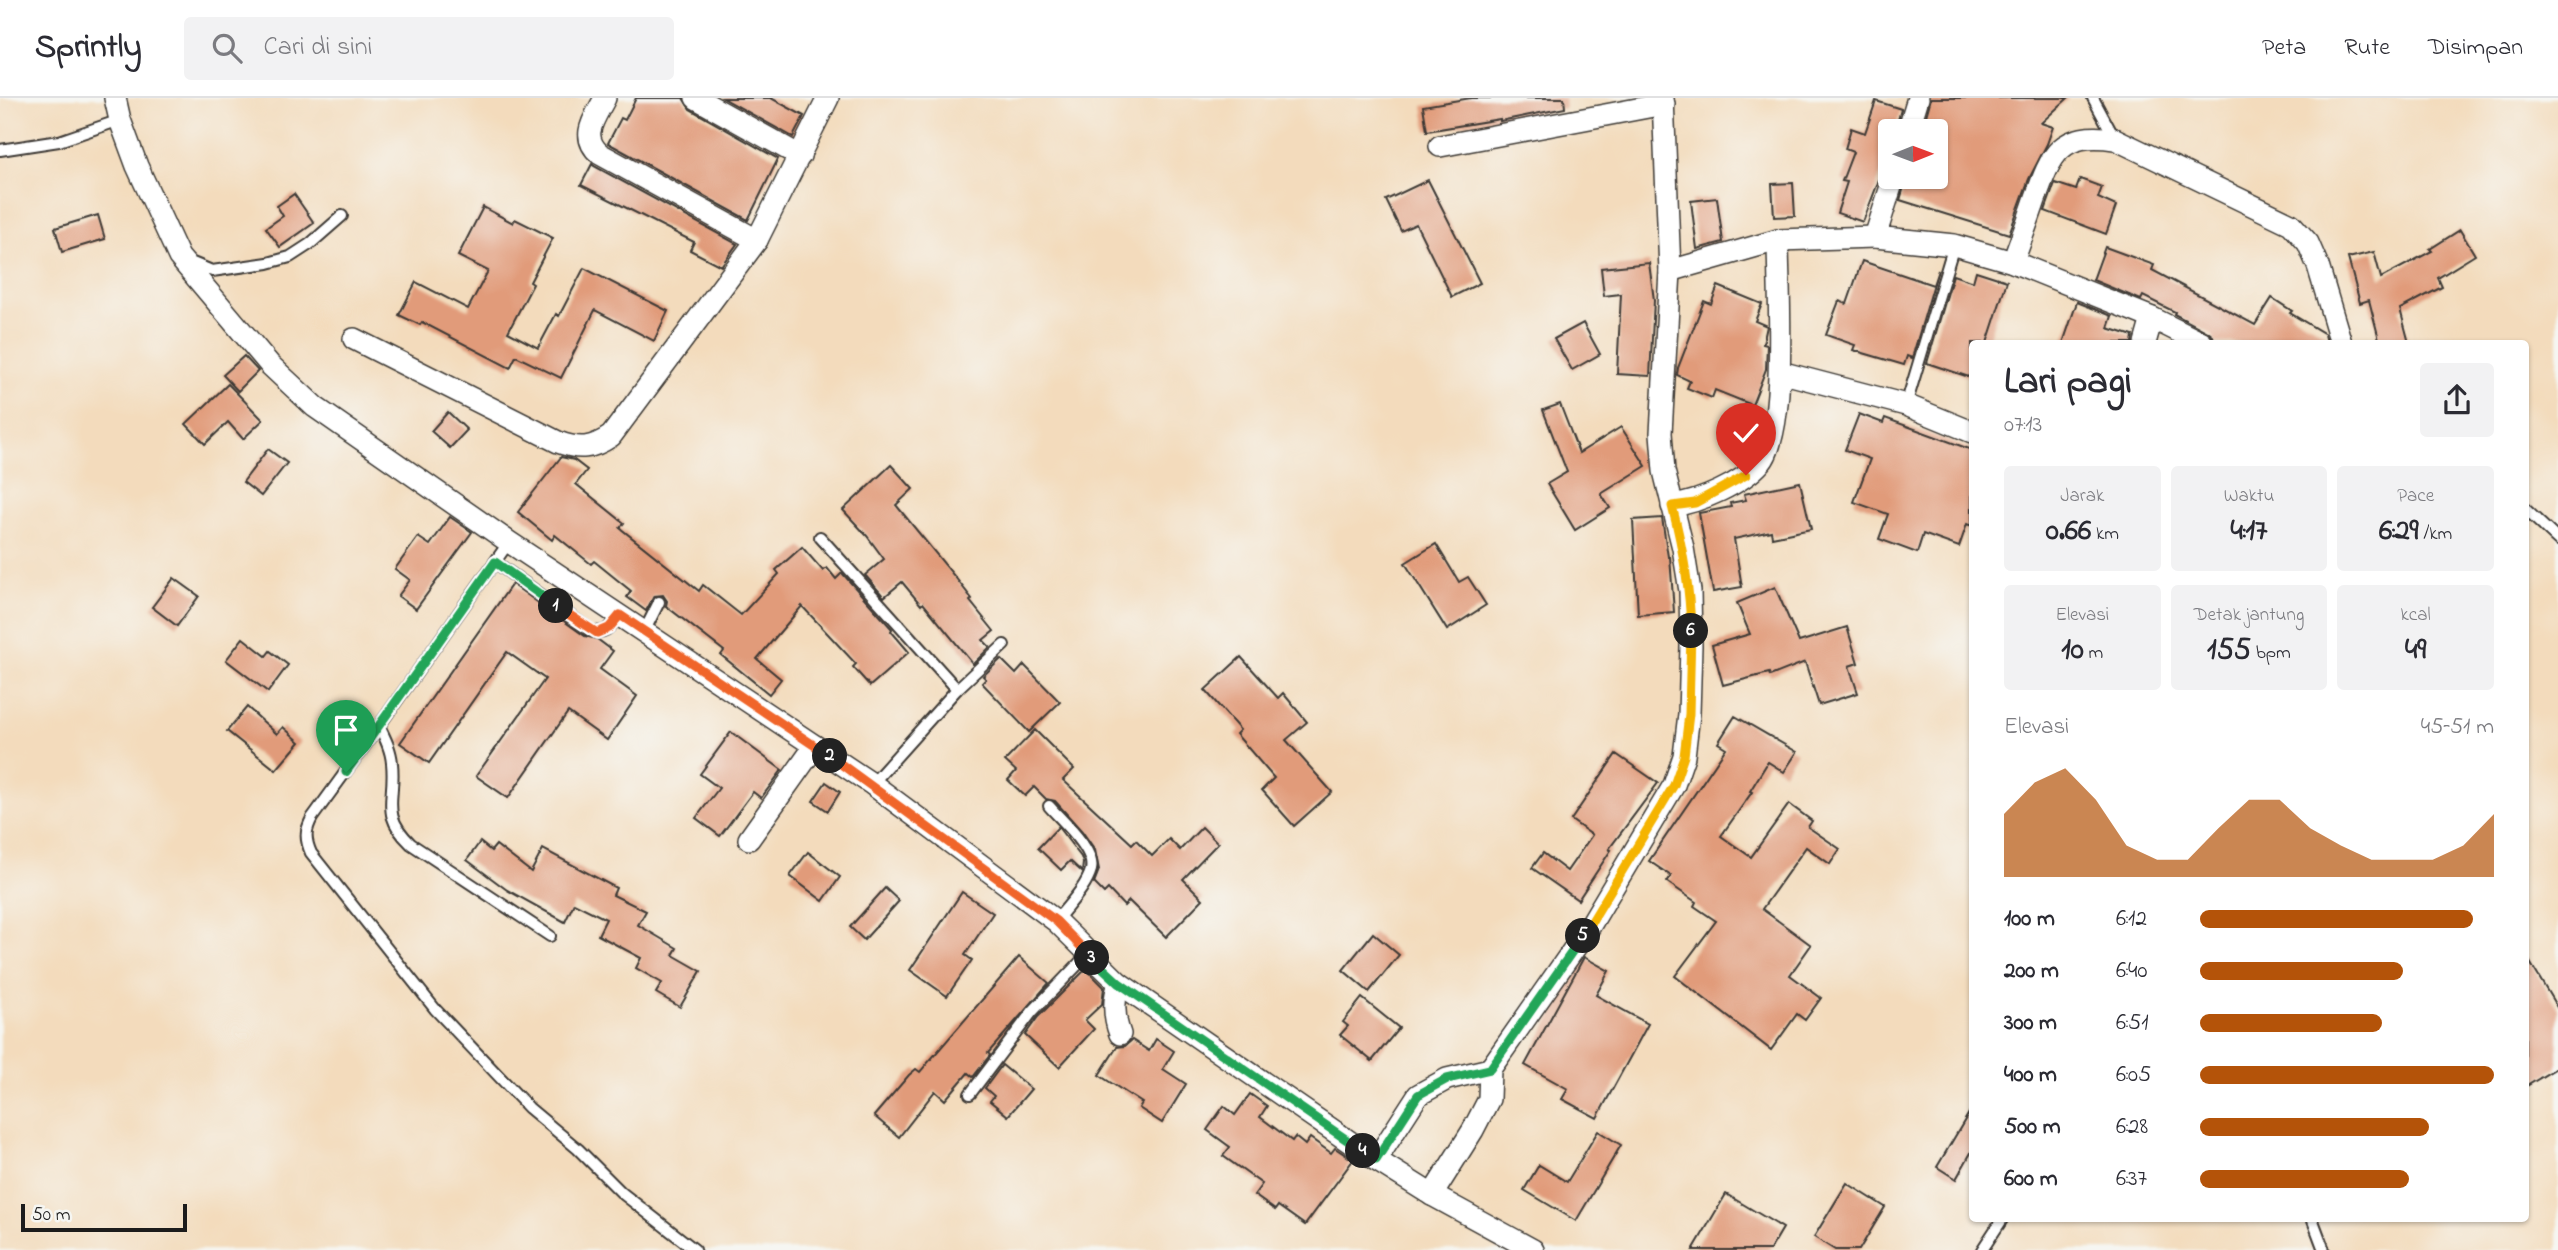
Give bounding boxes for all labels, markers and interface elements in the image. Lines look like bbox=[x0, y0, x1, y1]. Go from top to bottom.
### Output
search box bbox=[184, 17, 674, 80]
text: Sprintly bbox=[35, 24, 142, 72]
icon: search bbox=[208, 29, 246, 67]
text: Cari di sini bbox=[264, 29, 372, 67]
text: Peta bbox=[2262, 31, 2306, 66]
text: Rute bbox=[2344, 31, 2390, 66]
text: Disimpan bbox=[2428, 31, 2523, 66]
north arrow bbox=[1878, 119, 1948, 189]
map controls bbox=[1878, 119, 1948, 189]
text: Lari pagi bbox=[2004, 355, 2132, 411]
button: share bbox=[2420, 363, 2494, 437]
pin bbox=[1716, 403, 1776, 475]
text: 07:13 bbox=[2004, 409, 2042, 442]
icon: check bbox=[1727, 414, 1765, 452]
text: Jarak bbox=[2060, 483, 2104, 510]
text: Waktu bbox=[2224, 483, 2274, 510]
text: Pace bbox=[2397, 483, 2434, 510]
text: 0.66 bbox=[2046, 510, 2091, 554]
text: 4:17 bbox=[2231, 510, 2267, 554]
text: 6:29 bbox=[2379, 510, 2419, 554]
text: km bbox=[2091, 521, 2119, 548]
text: /km bbox=[2419, 521, 2452, 548]
pin: 1 bbox=[538, 588, 574, 624]
text: 1 bbox=[552, 592, 559, 619]
text: Elevasi bbox=[2055, 602, 2109, 629]
text: Detak jantung bbox=[2194, 602, 2304, 629]
text: kcal bbox=[2401, 602, 2431, 629]
pin: 6 bbox=[1674, 614, 1708, 648]
text: 6 bbox=[1686, 617, 1695, 644]
text: 10 bbox=[2061, 629, 2084, 673]
text: 155 bbox=[2207, 629, 2251, 673]
text: 49 bbox=[2405, 629, 2426, 673]
text: m bbox=[2084, 640, 2103, 667]
text: bpm bbox=[2251, 640, 2291, 667]
pin bbox=[316, 700, 376, 772]
icon: arrive bbox=[327, 711, 365, 749]
text: Elevasi bbox=[2004, 711, 2069, 744]
text: 45–51 m bbox=[2421, 711, 2494, 744]
pin: 2 bbox=[812, 738, 848, 774]
text: 2 bbox=[825, 742, 834, 769]
text: 100 m bbox=[2004, 903, 2055, 936]
text: 6:12 bbox=[2116, 903, 2147, 936]
pin: 5 bbox=[1566, 918, 1600, 954]
text: 5 bbox=[1577, 922, 1588, 949]
pin: 3 bbox=[1074, 940, 1110, 976]
text: 3 bbox=[1088, 944, 1095, 971]
text: 200 m bbox=[2004, 955, 2059, 988]
text: 6:40 bbox=[2116, 955, 2148, 988]
text: 300 m bbox=[2004, 1007, 2057, 1040]
text: 6:51 bbox=[2116, 1007, 2149, 1040]
text: 400 m bbox=[2004, 1059, 2057, 1092]
text: 6:05 bbox=[2116, 1059, 2151, 1092]
text: 500 m bbox=[2004, 1111, 2061, 1144]
text: 6:28 bbox=[2116, 1111, 2148, 1144]
pin: 4 bbox=[1346, 1134, 1380, 1168]
text: 4 bbox=[1359, 1137, 1366, 1164]
text: 600 m bbox=[2004, 1163, 2058, 1196]
text: 6:37 bbox=[2116, 1163, 2147, 1196]
scale bar bbox=[21, 1201, 187, 1233]
text: 50 m bbox=[32, 1202, 71, 1229]

